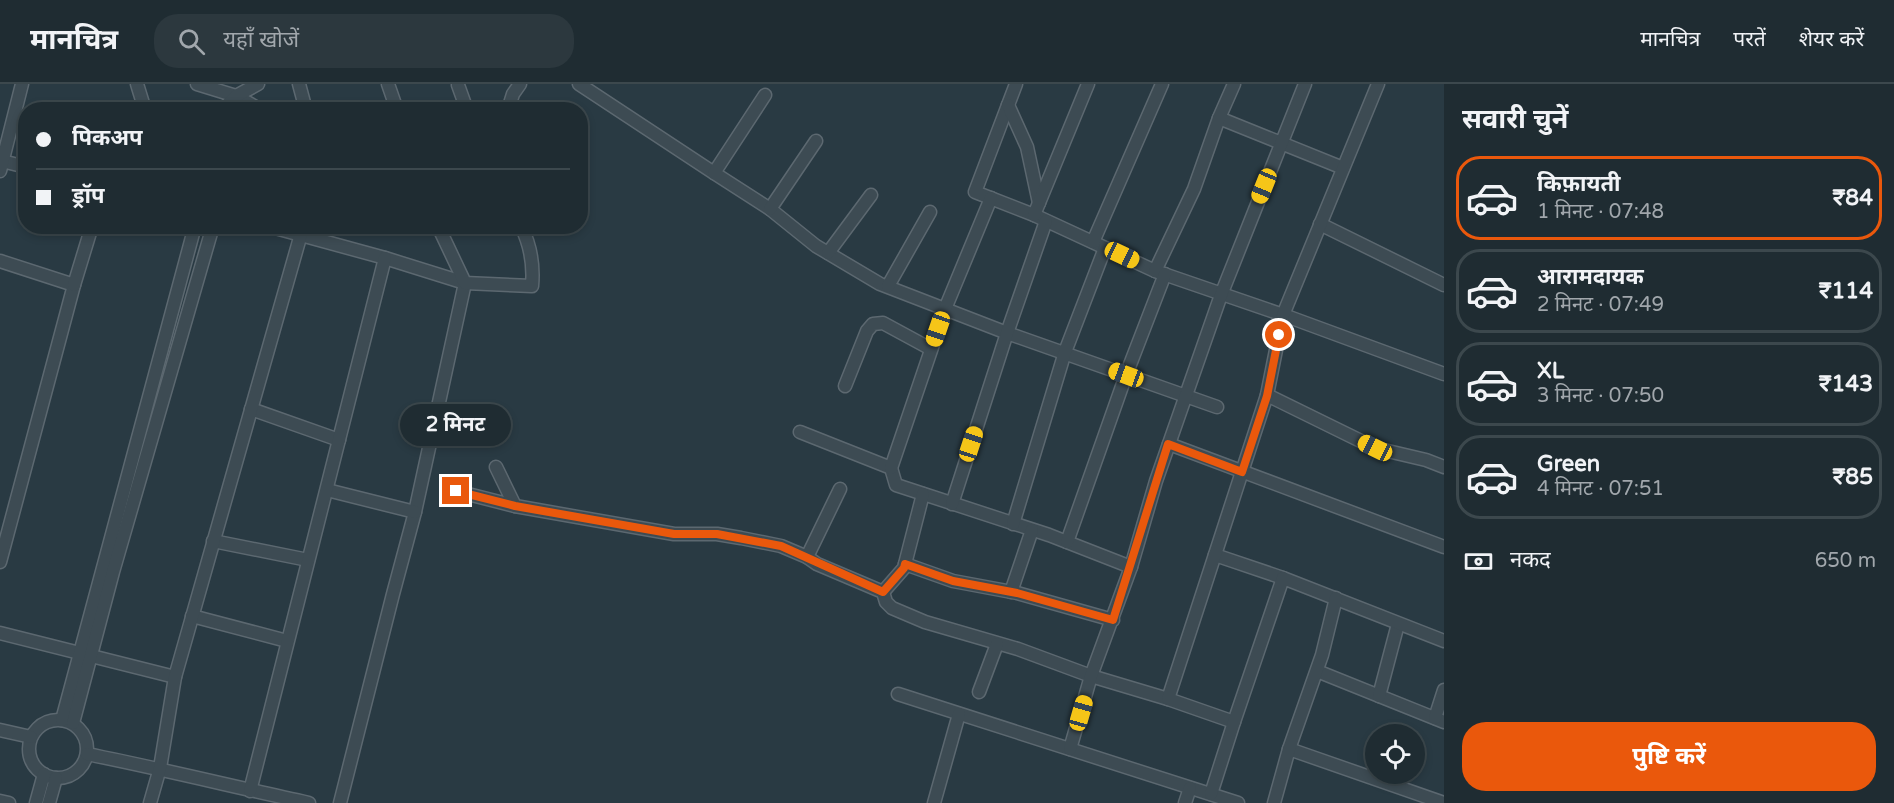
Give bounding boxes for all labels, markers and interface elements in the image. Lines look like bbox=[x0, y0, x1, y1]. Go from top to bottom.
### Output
search box bbox=[154, 14, 574, 68]
text: मानचित्र bbox=[30, 23, 118, 57]
icon: search bbox=[175, 25, 208, 58]
text: यहाँ खोजें bbox=[223, 27, 299, 53]
text: मानचित्र bbox=[1640, 27, 1700, 52]
text: परतें bbox=[1733, 27, 1766, 52]
text: शेयर करें bbox=[1799, 27, 1864, 52]
text: सवारी चुनें bbox=[1462, 103, 1568, 136]
text: पिकअप bbox=[72, 125, 143, 151]
car bbox=[1249, 166, 1279, 206]
icon: car bbox=[1465, 171, 1519, 225]
text: किफ़ायती bbox=[1537, 171, 1621, 197]
text: ड्रॉप bbox=[72, 183, 105, 209]
text: ₹84 bbox=[1832, 185, 1873, 211]
text: 1 मिनट · 07:48 bbox=[1537, 200, 1664, 224]
car bbox=[1102, 239, 1142, 271]
icon: car bbox=[1465, 264, 1519, 318]
text: आरामदायक bbox=[1537, 264, 1644, 290]
text: ₹114 bbox=[1819, 278, 1873, 304]
text: 2 मिनट · 07:49 bbox=[1537, 293, 1664, 317]
car bbox=[924, 309, 952, 349]
route start bbox=[1265, 321, 1292, 348]
icon: car bbox=[1465, 357, 1519, 411]
text: XL bbox=[1537, 358, 1564, 384]
car bbox=[1106, 360, 1146, 390]
text: ₹143 bbox=[1819, 371, 1873, 397]
text: 3 मिनट · 07:50 bbox=[1537, 384, 1664, 408]
callout: 2 मिनट bbox=[400, 404, 512, 446]
text: 2 मिनट bbox=[426, 413, 485, 437]
car bbox=[957, 424, 985, 464]
car bbox=[1355, 432, 1395, 464]
icon: car bbox=[1465, 450, 1519, 504]
text: Green bbox=[1537, 451, 1600, 477]
text: ₹85 bbox=[1832, 464, 1873, 490]
route end bbox=[442, 477, 469, 504]
text: 4 मिनट · 07:51 bbox=[1537, 477, 1664, 501]
icon: cash bbox=[1462, 545, 1495, 578]
text: नकद bbox=[1510, 547, 1551, 573]
text: 650 m bbox=[1815, 549, 1876, 573]
car bbox=[1067, 693, 1095, 733]
button: पुष्टि करें bbox=[1462, 722, 1876, 791]
map controls bbox=[1365, 724, 1425, 784]
button: locate bbox=[1365, 724, 1425, 784]

